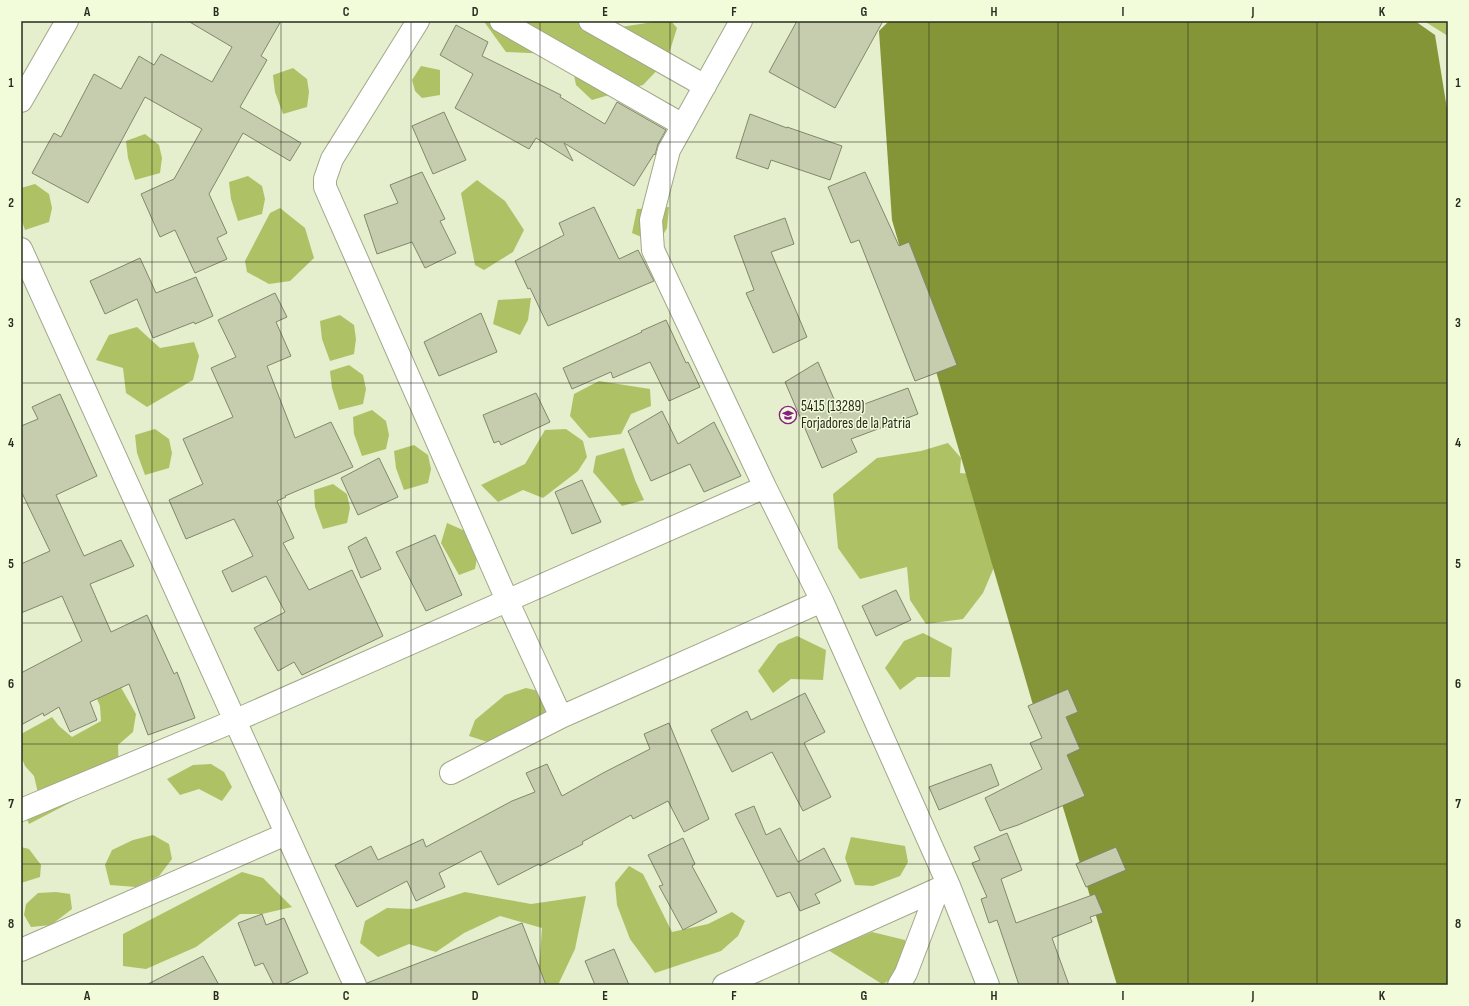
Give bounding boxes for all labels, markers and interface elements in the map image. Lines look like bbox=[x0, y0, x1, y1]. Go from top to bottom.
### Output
text: A bbox=[83, 4, 91, 20]
text: B bbox=[213, 4, 219, 20]
text: C bbox=[343, 4, 350, 20]
text: D bbox=[472, 4, 479, 20]
text: E bbox=[602, 4, 608, 20]
text: F bbox=[731, 4, 737, 20]
text: G bbox=[861, 4, 868, 20]
text: H bbox=[991, 4, 998, 20]
text: I bbox=[1122, 4, 1125, 20]
text: J bbox=[1251, 4, 1255, 20]
text: K bbox=[1379, 4, 1386, 20]
text: 1 bbox=[8, 75, 14, 91]
text: 1 bbox=[1455, 75, 1461, 91]
text: 2 bbox=[8, 195, 14, 211]
text: 2 bbox=[1455, 195, 1461, 211]
text: 3 bbox=[8, 315, 14, 331]
text: 3 bbox=[1455, 315, 1461, 331]
place label: 5415 (13289) Forjadores de la Patria bbox=[801, 397, 911, 433]
school or university icon: 5415 (13289) Forjadores de la Patria bbox=[778, 405, 798, 425]
text: 4 bbox=[8, 435, 14, 451]
text: 4 bbox=[1455, 435, 1461, 451]
text: 5 bbox=[8, 556, 14, 572]
text: 5 bbox=[1455, 556, 1461, 572]
text: 6 bbox=[8, 676, 14, 692]
text: 6 bbox=[1455, 676, 1461, 692]
text: 7 bbox=[8, 796, 14, 812]
text: 7 bbox=[1455, 796, 1461, 812]
text: 8 bbox=[8, 916, 14, 932]
text: 8 bbox=[1455, 916, 1461, 932]
text: A bbox=[83, 988, 91, 1004]
text: B bbox=[213, 988, 219, 1004]
text: C bbox=[343, 988, 350, 1004]
text: D bbox=[472, 988, 479, 1004]
text: E bbox=[602, 988, 608, 1004]
text: F bbox=[731, 988, 737, 1004]
text: G bbox=[861, 988, 868, 1004]
text: H bbox=[991, 988, 998, 1004]
text: I bbox=[1122, 988, 1125, 1004]
text: J bbox=[1251, 988, 1255, 1004]
text: K bbox=[1379, 988, 1386, 1004]

